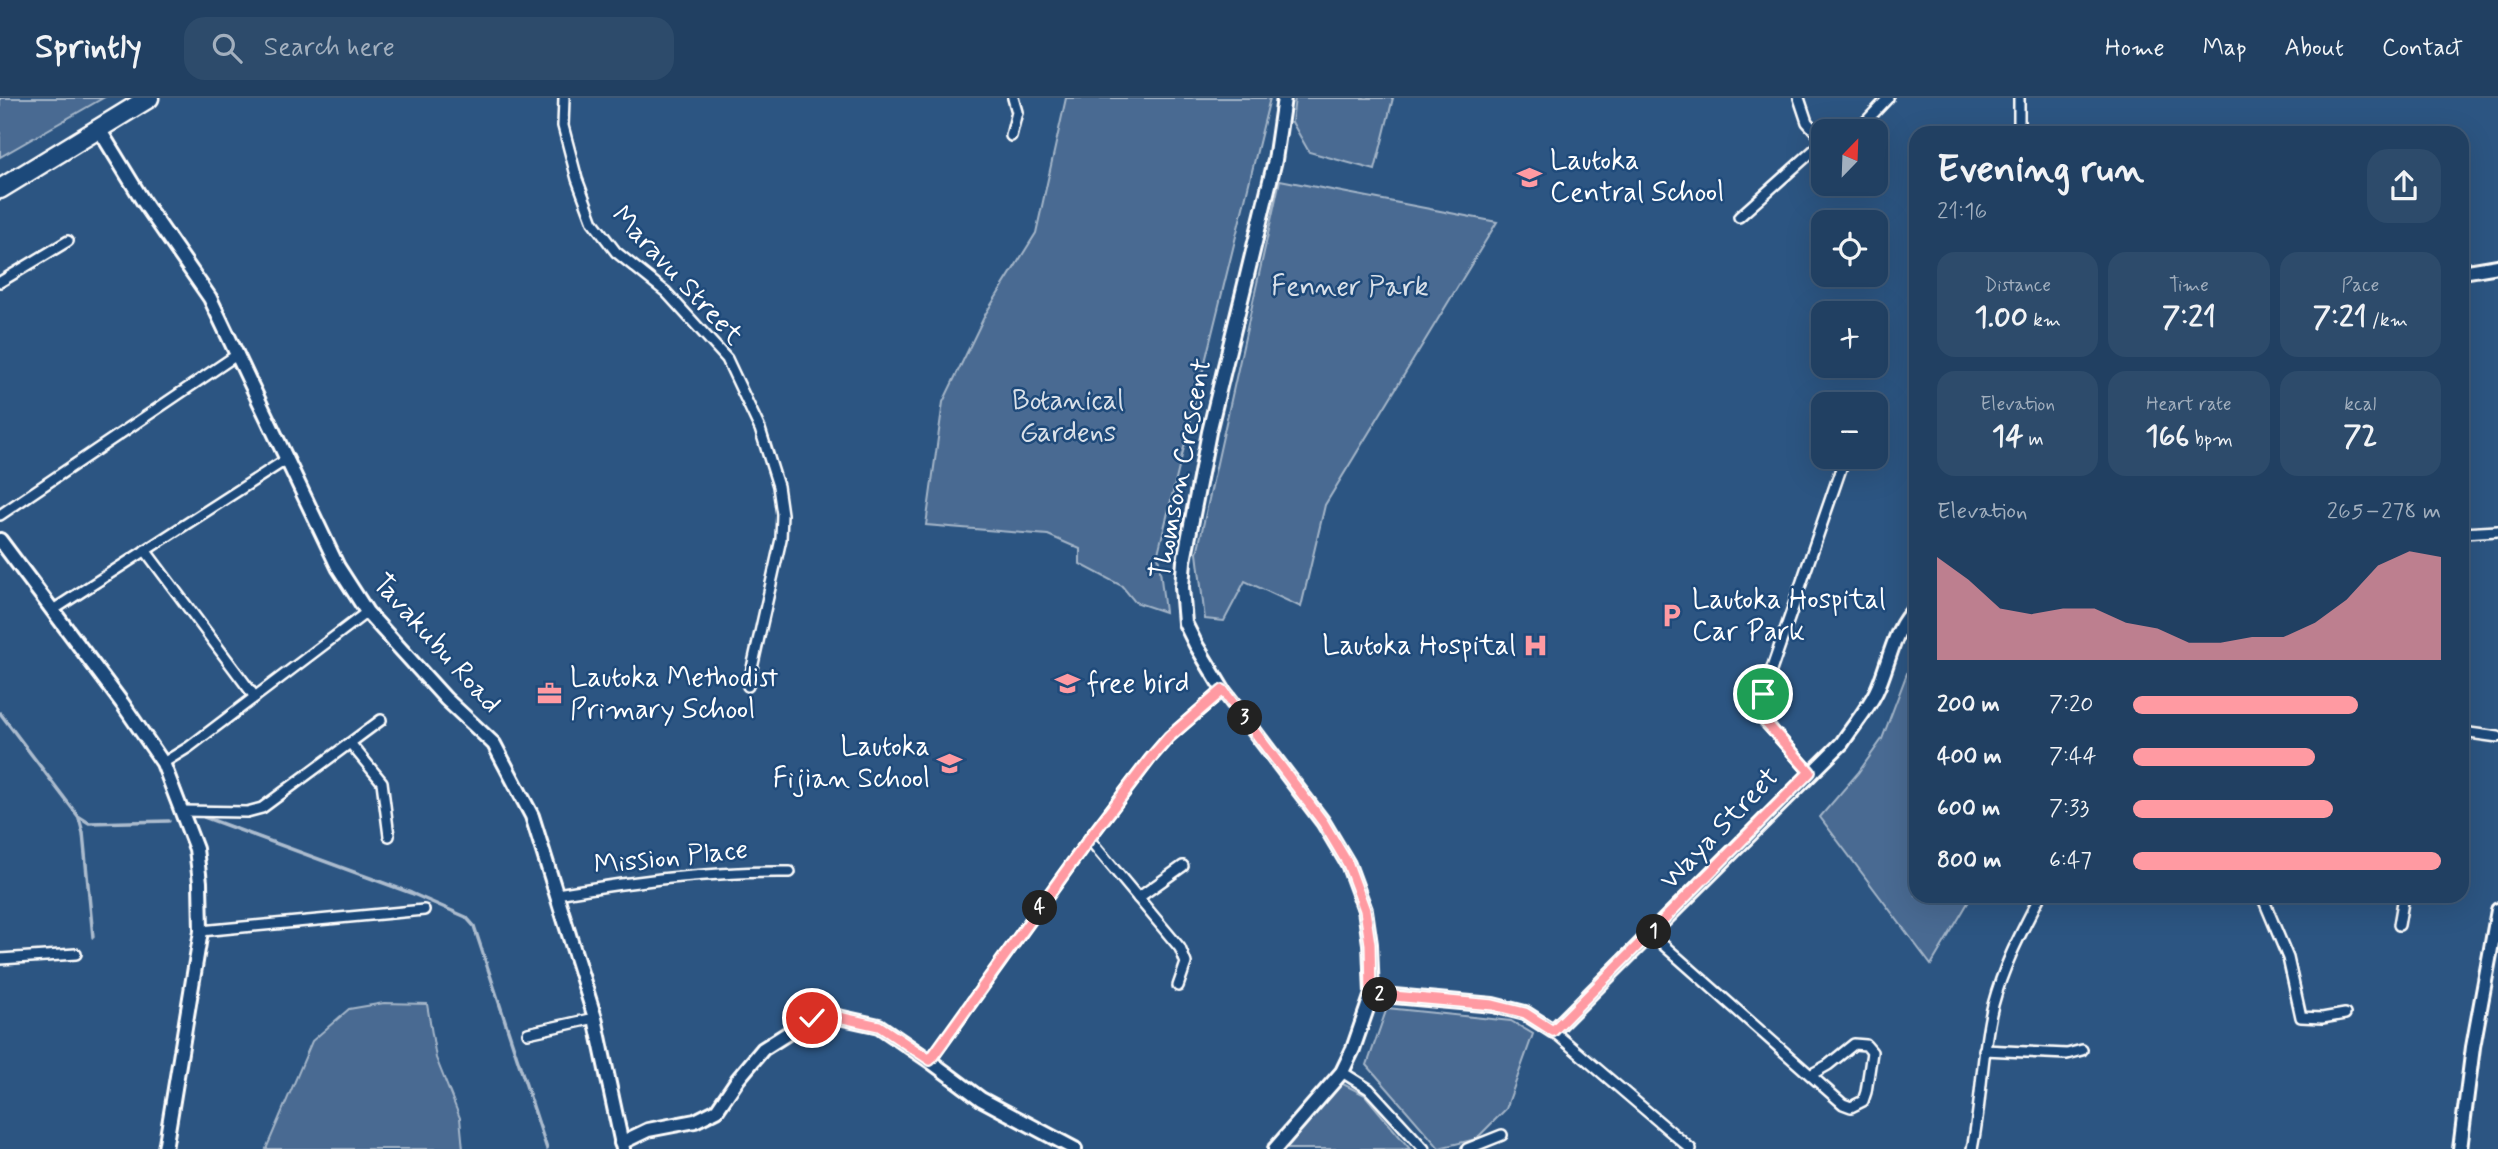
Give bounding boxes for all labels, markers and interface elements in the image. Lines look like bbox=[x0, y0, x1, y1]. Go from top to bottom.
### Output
search box bbox=[184, 17, 674, 80]
text: Sprintly bbox=[35, 26, 142, 70]
icon: search bbox=[208, 29, 246, 67]
text: Search here bbox=[264, 31, 395, 65]
text: Home bbox=[2105, 33, 2165, 64]
text: Map bbox=[2203, 33, 2247, 64]
text: About bbox=[2285, 33, 2344, 64]
text: Contact bbox=[2382, 33, 2463, 64]
north arrow bbox=[1811, 119, 1888, 196]
map controls bbox=[1811, 119, 1888, 469]
place label: Lautoka Central School bbox=[1550, 143, 1724, 212]
text: Evening run bbox=[1937, 146, 2144, 195]
button: share bbox=[2367, 149, 2441, 223]
school or university icon: Lautoka Central School bbox=[1516, 163, 1544, 191]
text: 21:16 bbox=[1937, 197, 1987, 227]
street label: Maravu Street bbox=[603, 198, 752, 354]
button: locate bbox=[1811, 210, 1888, 287]
park label: Fenner Park bbox=[1271, 269, 1429, 306]
text: Distance bbox=[1984, 273, 2051, 298]
text: Time bbox=[2169, 273, 2209, 298]
text: Pace bbox=[2341, 273, 2379, 298]
text: 1.00 bbox=[1974, 298, 2028, 337]
text: 7:21 bbox=[2162, 298, 2216, 337]
text: 7:21 bbox=[2313, 298, 2367, 337]
button: + bbox=[1811, 301, 1888, 378]
text: km bbox=[2028, 308, 2061, 333]
text: /km bbox=[2367, 308, 2408, 333]
street label: Thomson Crescent bbox=[1142, 355, 1222, 583]
park label: Botanical Gardens bbox=[1012, 383, 1124, 452]
button: − bbox=[1811, 392, 1888, 469]
text: Elevation bbox=[1980, 392, 2055, 417]
text: Heart rate bbox=[2146, 392, 2232, 417]
text: kcal bbox=[2344, 392, 2376, 417]
text: 14 bbox=[1992, 417, 2023, 456]
text: 166 bbox=[2145, 417, 2189, 456]
text: 72 bbox=[2343, 417, 2377, 456]
text: m bbox=[2023, 427, 2044, 452]
text: bpm bbox=[2189, 427, 2233, 452]
text: Elevation bbox=[1937, 497, 2028, 527]
text: 265–278 m bbox=[2327, 497, 2441, 527]
street label: Tavakubu Road bbox=[363, 566, 509, 722]
place label: Lautoka Hospital Car Park bbox=[1692, 582, 1886, 651]
parking icon: Lautoka Hospital Car Park bbox=[1658, 602, 1686, 630]
place label: Lautoka Hospital bbox=[1322, 628, 1516, 665]
hospital icon: Lautoka Hospital bbox=[1522, 632, 1550, 660]
place label: Lautoka Methodist Primary School bbox=[570, 660, 779, 729]
pin bbox=[1733, 664, 1793, 724]
place label: free bird bbox=[1087, 666, 1189, 703]
school or university icon: free bird bbox=[1053, 670, 1081, 698]
icon: arrive bbox=[1744, 675, 1782, 713]
office icon: Lautoka Methodist Primary School bbox=[536, 680, 564, 708]
text: 200 m bbox=[1937, 690, 2000, 720]
text: 7:20 bbox=[2049, 690, 2094, 720]
pin: 3 bbox=[1228, 700, 1262, 736]
text: 3 bbox=[1240, 705, 1249, 730]
place label: Lautoka Fijian School bbox=[773, 729, 930, 798]
text: 400 m bbox=[1937, 742, 2002, 772]
text: 7:44 bbox=[2049, 742, 2096, 772]
school or university icon: Lautoka Fijian School bbox=[936, 749, 964, 777]
street label: Waya Street bbox=[1652, 760, 1788, 898]
text: 600 m bbox=[1937, 794, 2000, 824]
text: 7:33 bbox=[2049, 794, 2089, 824]
street label: Mission Place bbox=[592, 832, 750, 884]
text: 800 m bbox=[1937, 846, 2001, 876]
text: 6:47 bbox=[2049, 846, 2092, 876]
pin: 4 bbox=[1023, 890, 1058, 926]
text: 4 bbox=[1034, 895, 1045, 920]
pin: 1 bbox=[1636, 914, 1672, 950]
text: 1 bbox=[1649, 919, 1658, 944]
pin: 2 bbox=[1362, 978, 1398, 1012]
text: 2 bbox=[1375, 982, 1384, 1007]
pin bbox=[782, 988, 842, 1048]
icon: check bbox=[793, 999, 831, 1037]

